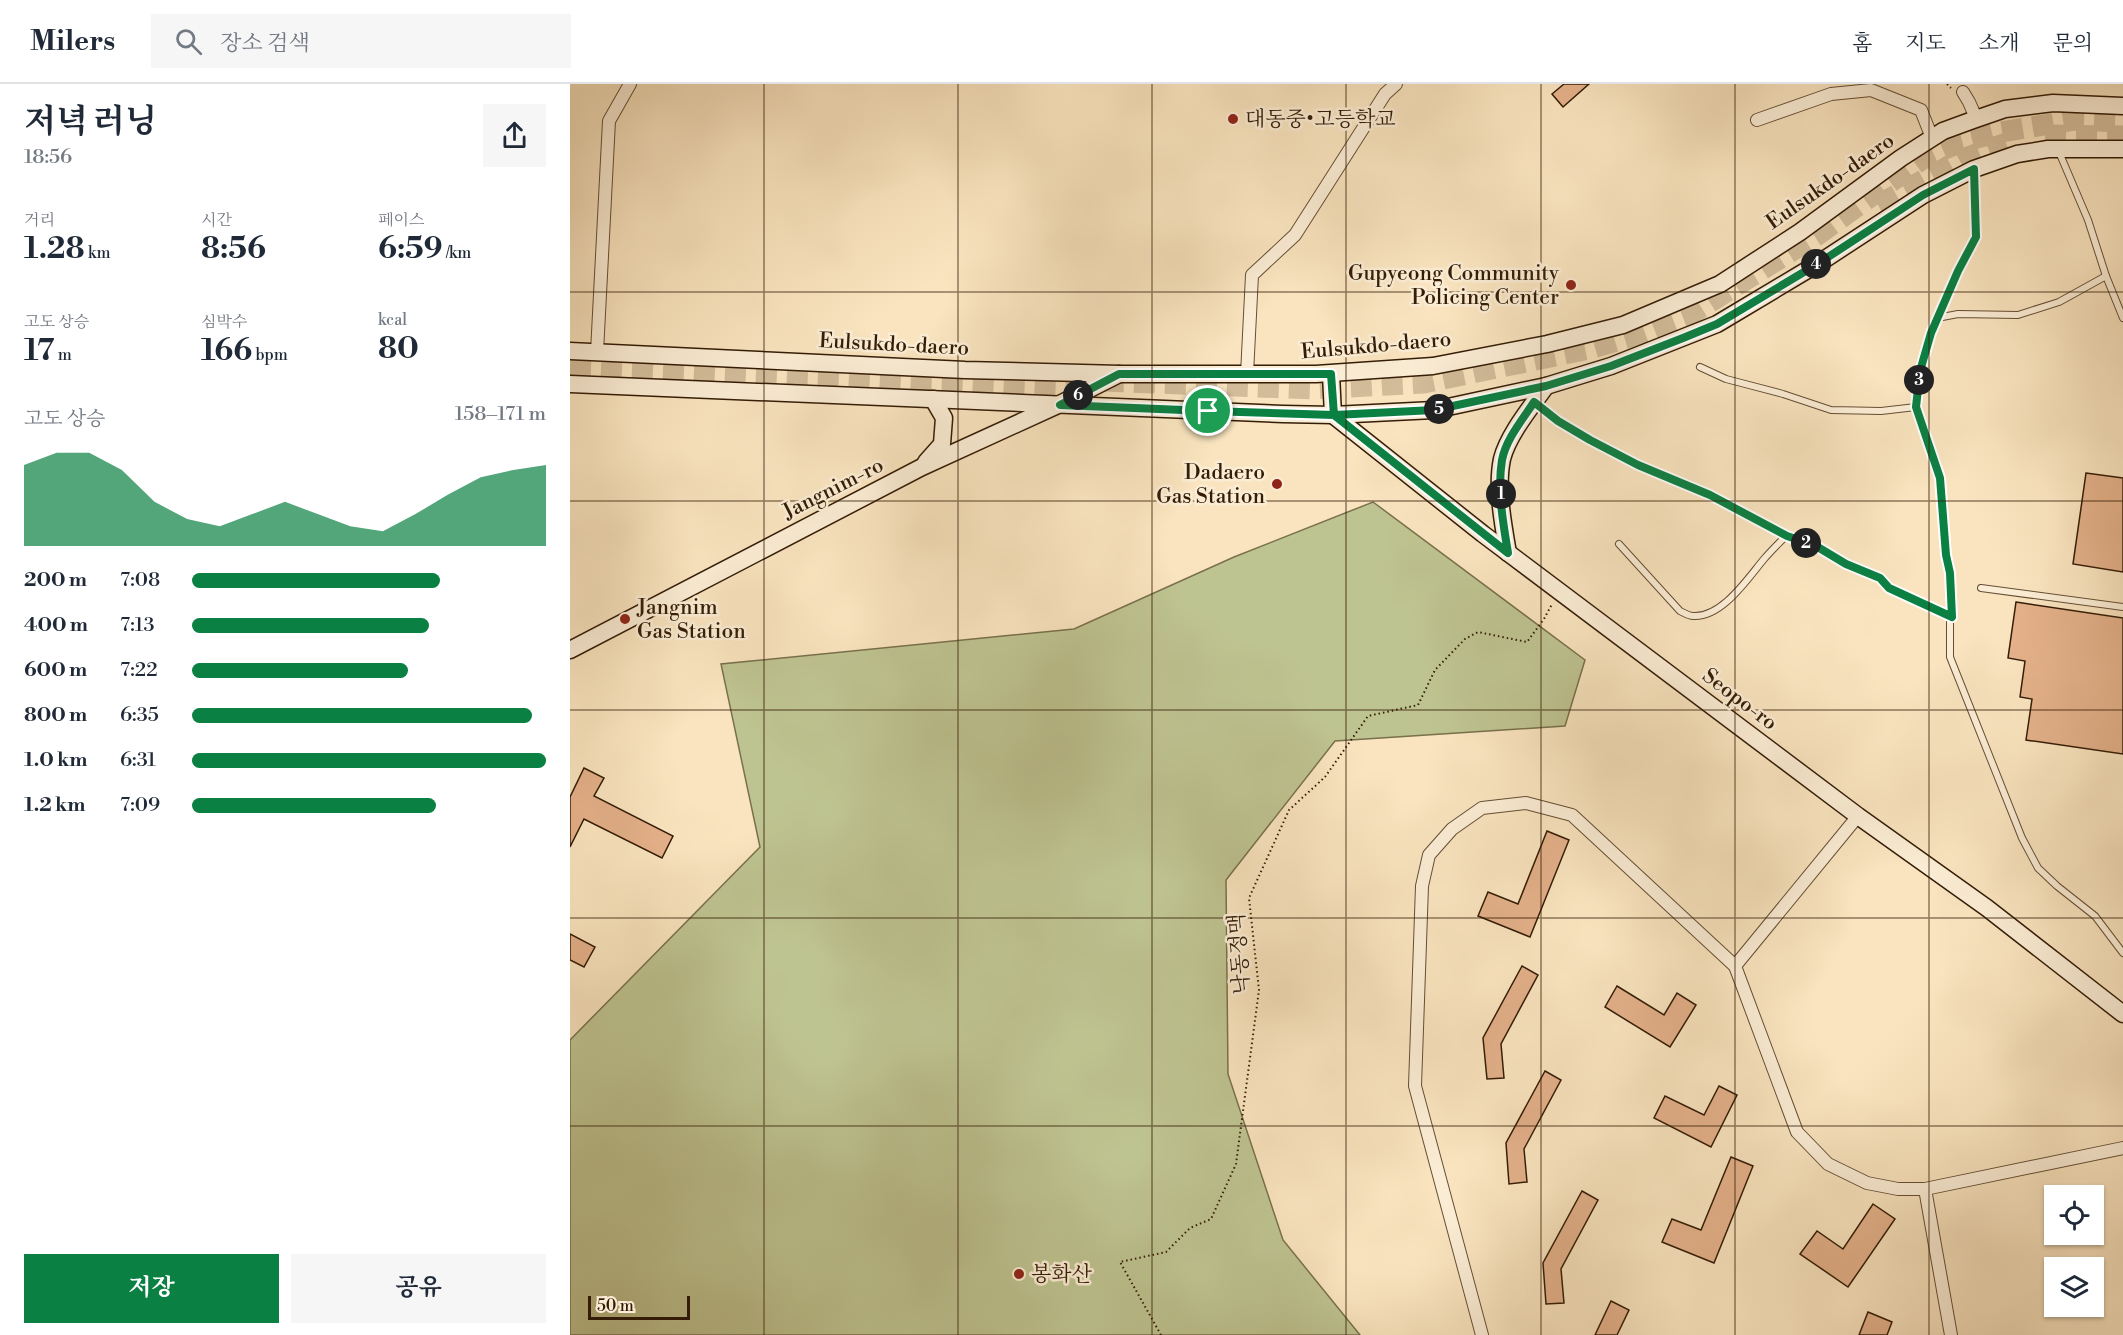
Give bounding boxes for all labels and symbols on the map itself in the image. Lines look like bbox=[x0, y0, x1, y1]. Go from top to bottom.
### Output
place label: 대동중•고등학교 bbox=[1245, 107, 1396, 133]
marker: 대동중•고등학교 bbox=[1226, 112, 1240, 126]
street label: Eulsukdo-daero bbox=[1761, 128, 1900, 236]
pin: 4 bbox=[1801, 249, 1831, 279]
place label: Gupyeong Community Policing Center bbox=[1348, 261, 1560, 311]
marker: Gupyeong Community Policing Center bbox=[1564, 278, 1578, 292]
street label: Eulsukdo-daero bbox=[1300, 326, 1452, 366]
street label: Eulsukdo-daero bbox=[818, 328, 970, 362]
pin: 3 bbox=[1904, 365, 1934, 395]
pin: 6 bbox=[1063, 380, 1093, 410]
pin bbox=[1182, 385, 1233, 436]
pin: 5 bbox=[1424, 394, 1454, 424]
street label: Jangnim-ro bbox=[778, 452, 888, 526]
place label: Dadaero Gas Station bbox=[1156, 460, 1265, 510]
marker: Dadaero Gas Station bbox=[1270, 477, 1284, 491]
pin: 1 bbox=[1486, 479, 1516, 509]
pin: 2 bbox=[1791, 528, 1821, 558]
place label: Jangnim Gas Station bbox=[636, 595, 746, 645]
marker: Jangnim Gas Station bbox=[618, 612, 632, 626]
street label: Seopo-ro bbox=[1697, 663, 1782, 736]
street label: 낙동정맥 bbox=[1224, 913, 1256, 995]
place label: 봉화산 bbox=[1031, 1262, 1093, 1288]
marker: 봉화산 bbox=[1012, 1267, 1026, 1281]
scale bar bbox=[588, 1293, 690, 1320]

